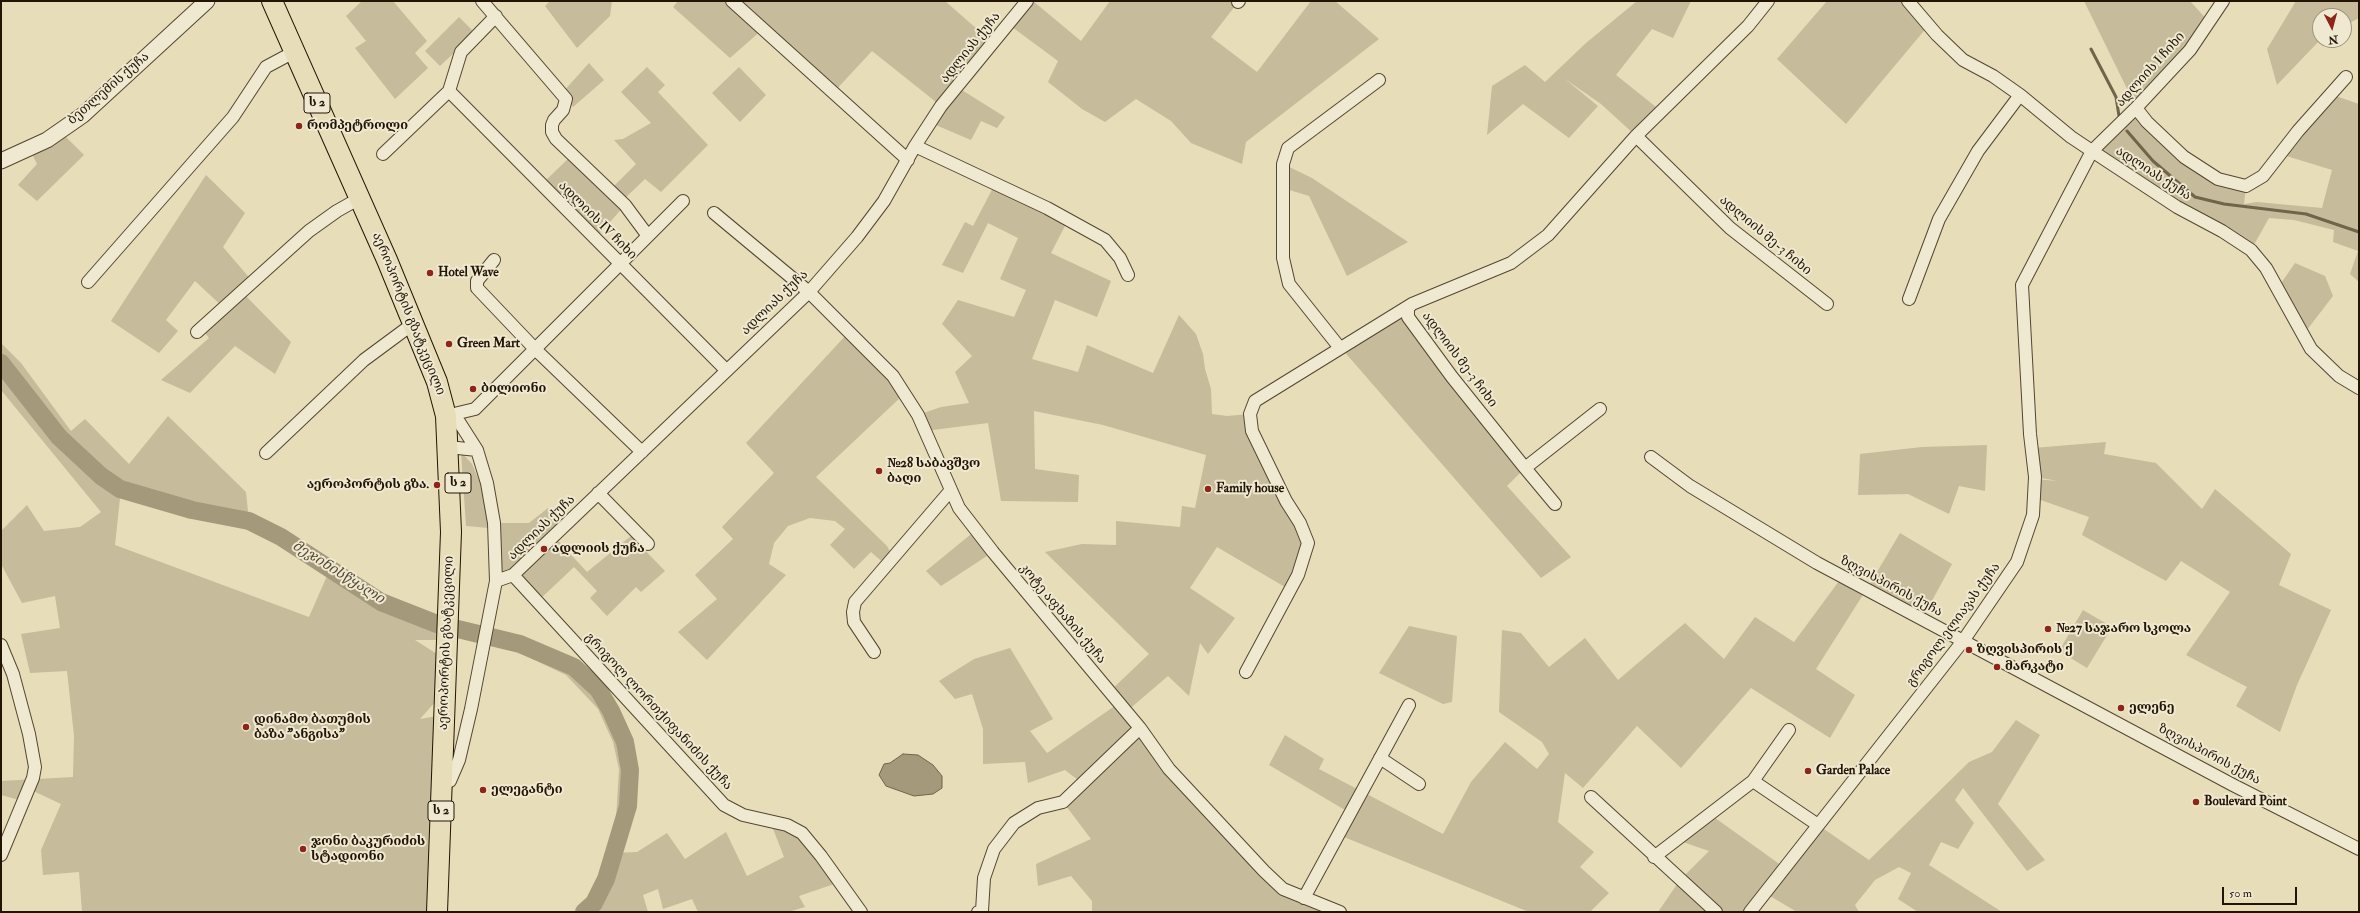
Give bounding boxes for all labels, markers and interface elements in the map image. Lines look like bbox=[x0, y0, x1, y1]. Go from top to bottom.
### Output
north arrow bbox=[2312, 8, 2352, 48]
street label: ადლიას ქუჩა bbox=[938, 9, 1004, 87]
street label: ადლიის I ჩიხი bbox=[2113, 29, 2189, 111]
text: N bbox=[2328, 32, 2339, 46]
street label: ბეთლემის ქუჩა bbox=[65, 49, 153, 129]
road number: ს 2 bbox=[304, 93, 330, 113]
place label: რომპეტროლი bbox=[307, 118, 408, 134]
marker: რომპეტროლი bbox=[294, 121, 304, 131]
street label: ადლიას ქუჩა bbox=[2112, 144, 2194, 204]
street label: ადლიის IV ჩიხი bbox=[555, 179, 639, 263]
street label: ადლიის მე-3 ჩიხი bbox=[1716, 193, 1814, 279]
street label: აეროპორტის გზატკეცილი bbox=[368, 230, 448, 398]
place label: Hotel Wave bbox=[438, 265, 499, 281]
street label: ადლიას ქუჩა bbox=[738, 267, 812, 339]
marker: Hotel Wave bbox=[425, 268, 435, 278]
street label: ადლიის მე-3 ჩიხი bbox=[1418, 309, 1500, 411]
place label: Green Mart bbox=[457, 336, 520, 352]
marker: Green Mart bbox=[444, 339, 454, 349]
place label: ბილიონი bbox=[481, 381, 546, 397]
marker: ბილიონი bbox=[468, 384, 478, 394]
place label: №28 საბავშვო ბაღი bbox=[887, 456, 980, 487]
marker: №28 საბავშვო ბაღი bbox=[874, 466, 884, 476]
road number: ს 2 bbox=[445, 473, 471, 493]
place label: აეროპორტის გზა. bbox=[307, 477, 429, 493]
marker: აეროპორტის გზა. bbox=[432, 480, 442, 490]
place label: Family house bbox=[1216, 481, 1284, 497]
marker: Family house bbox=[1203, 484, 1213, 494]
street label: ადლიას ქუჩა bbox=[505, 492, 579, 564]
water label: მეჯინისწყალი bbox=[289, 538, 387, 608]
place label: ადლიის ქუჩა bbox=[552, 541, 645, 557]
marker: ადლიის ქუჩა bbox=[539, 544, 549, 554]
street label: ზღვისპირის ქუჩა bbox=[1837, 553, 1945, 621]
street label: აეროპორტის გზატკეცილი bbox=[436, 556, 458, 730]
street label: გრიგოლ ელიავას ქუჩა bbox=[1904, 560, 2004, 690]
street label: კოტე აფხაზის ქუჩა bbox=[1015, 561, 1109, 667]
place label: №27 საჯარო სკოლა bbox=[2056, 621, 2191, 637]
marker: №27 საჯარო სკოლა bbox=[2043, 624, 2053, 634]
street label: გრიგოლ ლორთქიფანიძის ქუჩა bbox=[581, 630, 735, 794]
place label: ზღვისპირის ქ bbox=[1977, 642, 2073, 658]
marker: ზღვისპირის ქ bbox=[1964, 645, 1974, 655]
place label: მარკატი bbox=[2005, 659, 2064, 675]
marker: მარკატი bbox=[1992, 662, 2002, 672]
place label: ელენე bbox=[2129, 700, 2174, 716]
marker: ელენე bbox=[2116, 703, 2126, 713]
place label: დინამო ბათუმის ბაზა "ანგისა" bbox=[254, 712, 371, 743]
street label: ზღვისპირის ქუჩა bbox=[2155, 721, 2263, 789]
marker: დინამო ბათუმის ბაზა "ანგისა" bbox=[241, 722, 251, 732]
place label: Garden Palace bbox=[1816, 763, 1890, 779]
marker: Garden Palace bbox=[1803, 766, 1813, 776]
place label: ელეგანტი bbox=[491, 782, 563, 798]
marker: ელეგანტი bbox=[478, 785, 488, 795]
place label: Boulevard Point bbox=[2204, 794, 2287, 810]
marker: Boulevard Point bbox=[2191, 797, 2201, 807]
road number: ს 2 bbox=[428, 801, 454, 821]
place label: ჯონი ბაკურიძის სტადიონი bbox=[311, 834, 425, 865]
marker: ჯონი ბაკურიძის სტადიონი bbox=[298, 844, 308, 854]
scale bar bbox=[2224, 879, 2299, 905]
text: 50 m bbox=[2229, 886, 2252, 901]

